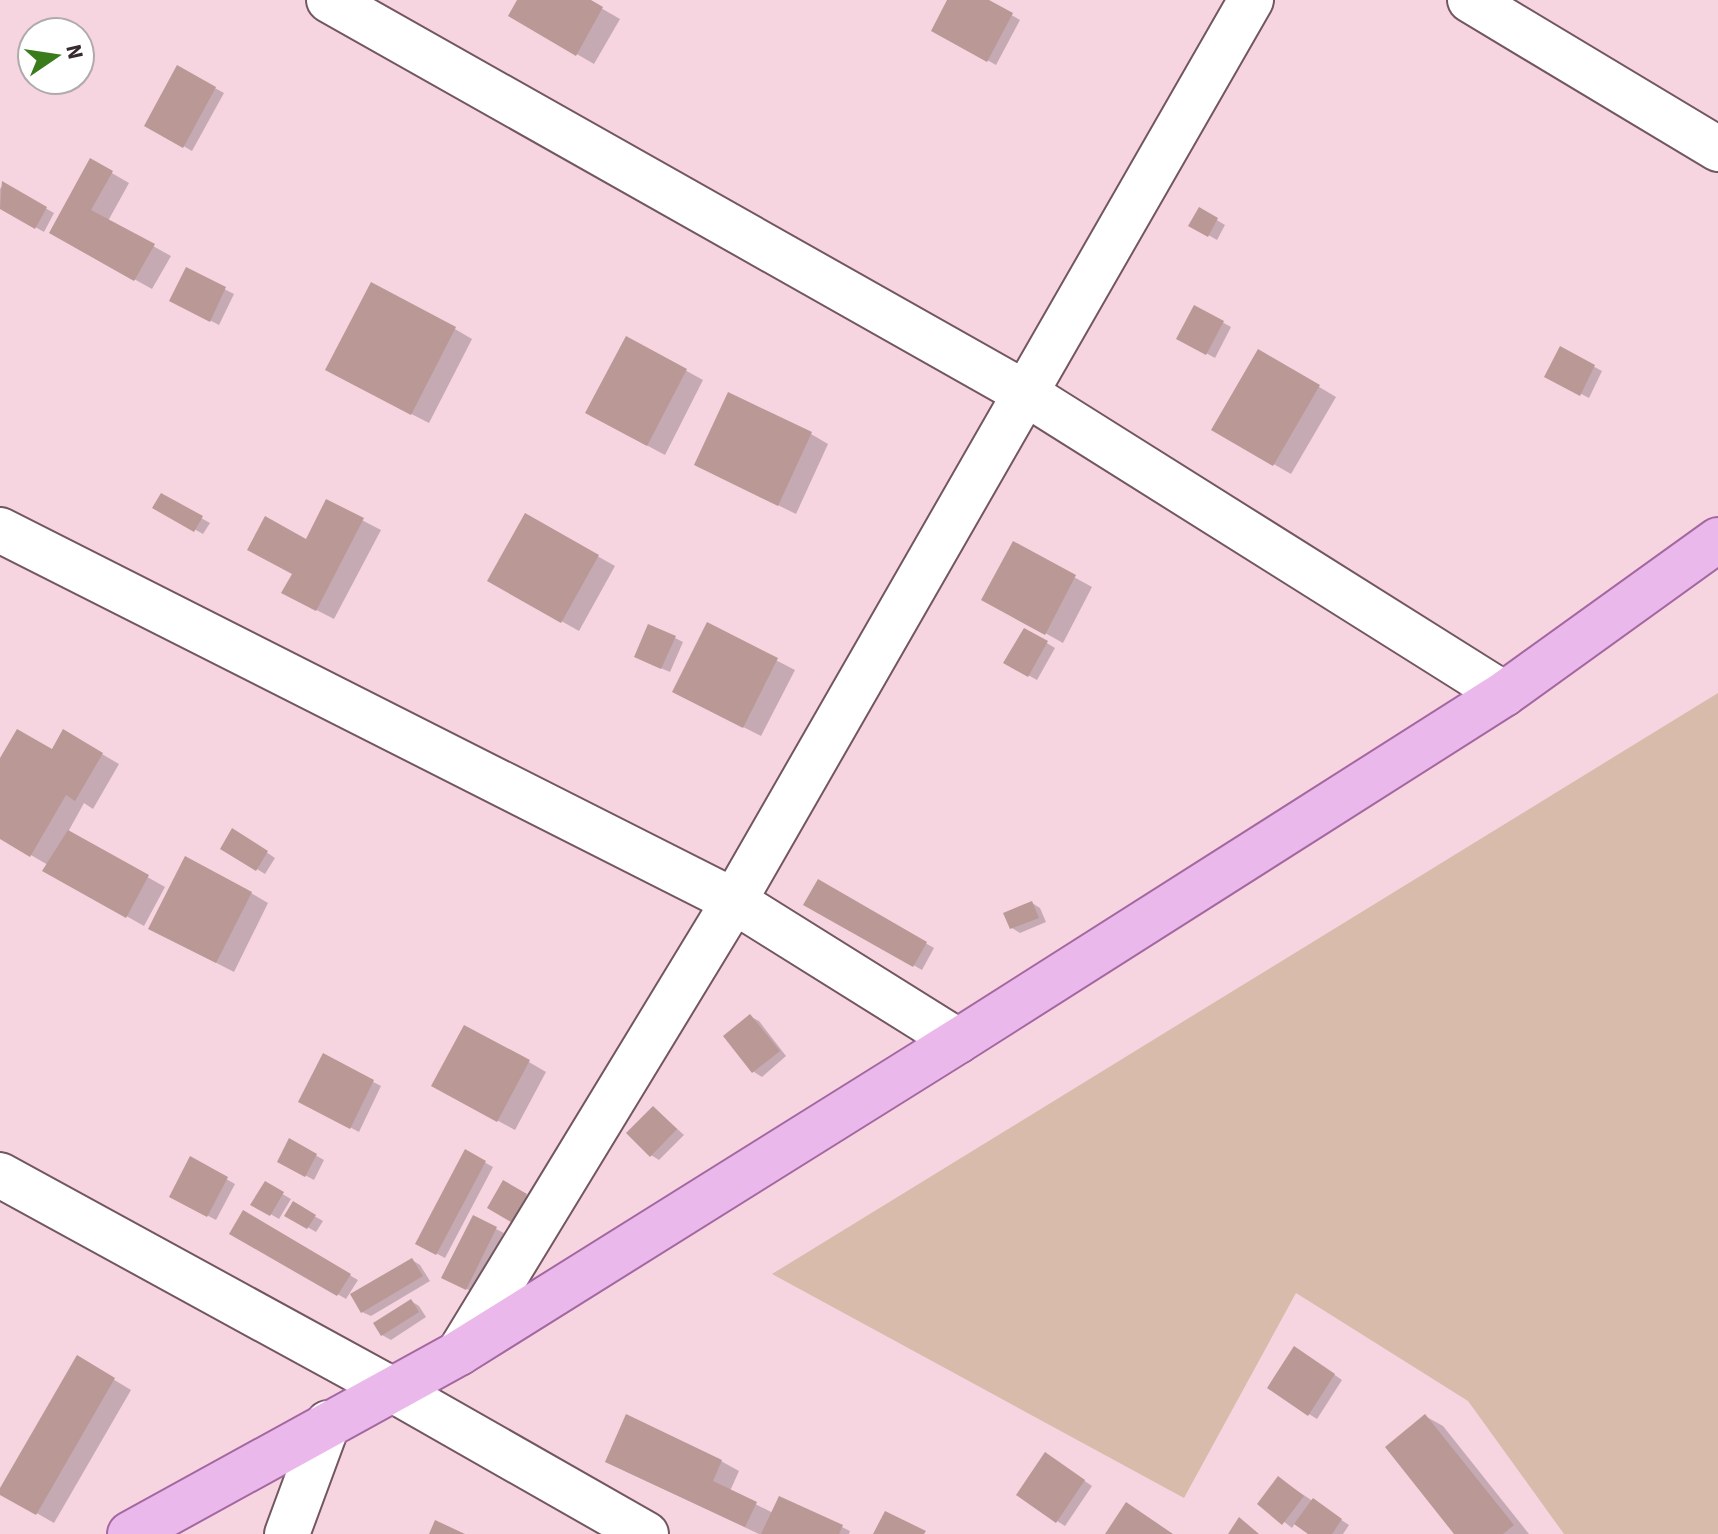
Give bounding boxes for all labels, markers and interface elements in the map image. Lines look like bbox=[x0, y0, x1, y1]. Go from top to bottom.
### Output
north arrow bbox=[16, 16, 96, 96]
text: N bbox=[57, 41, 92, 62]

